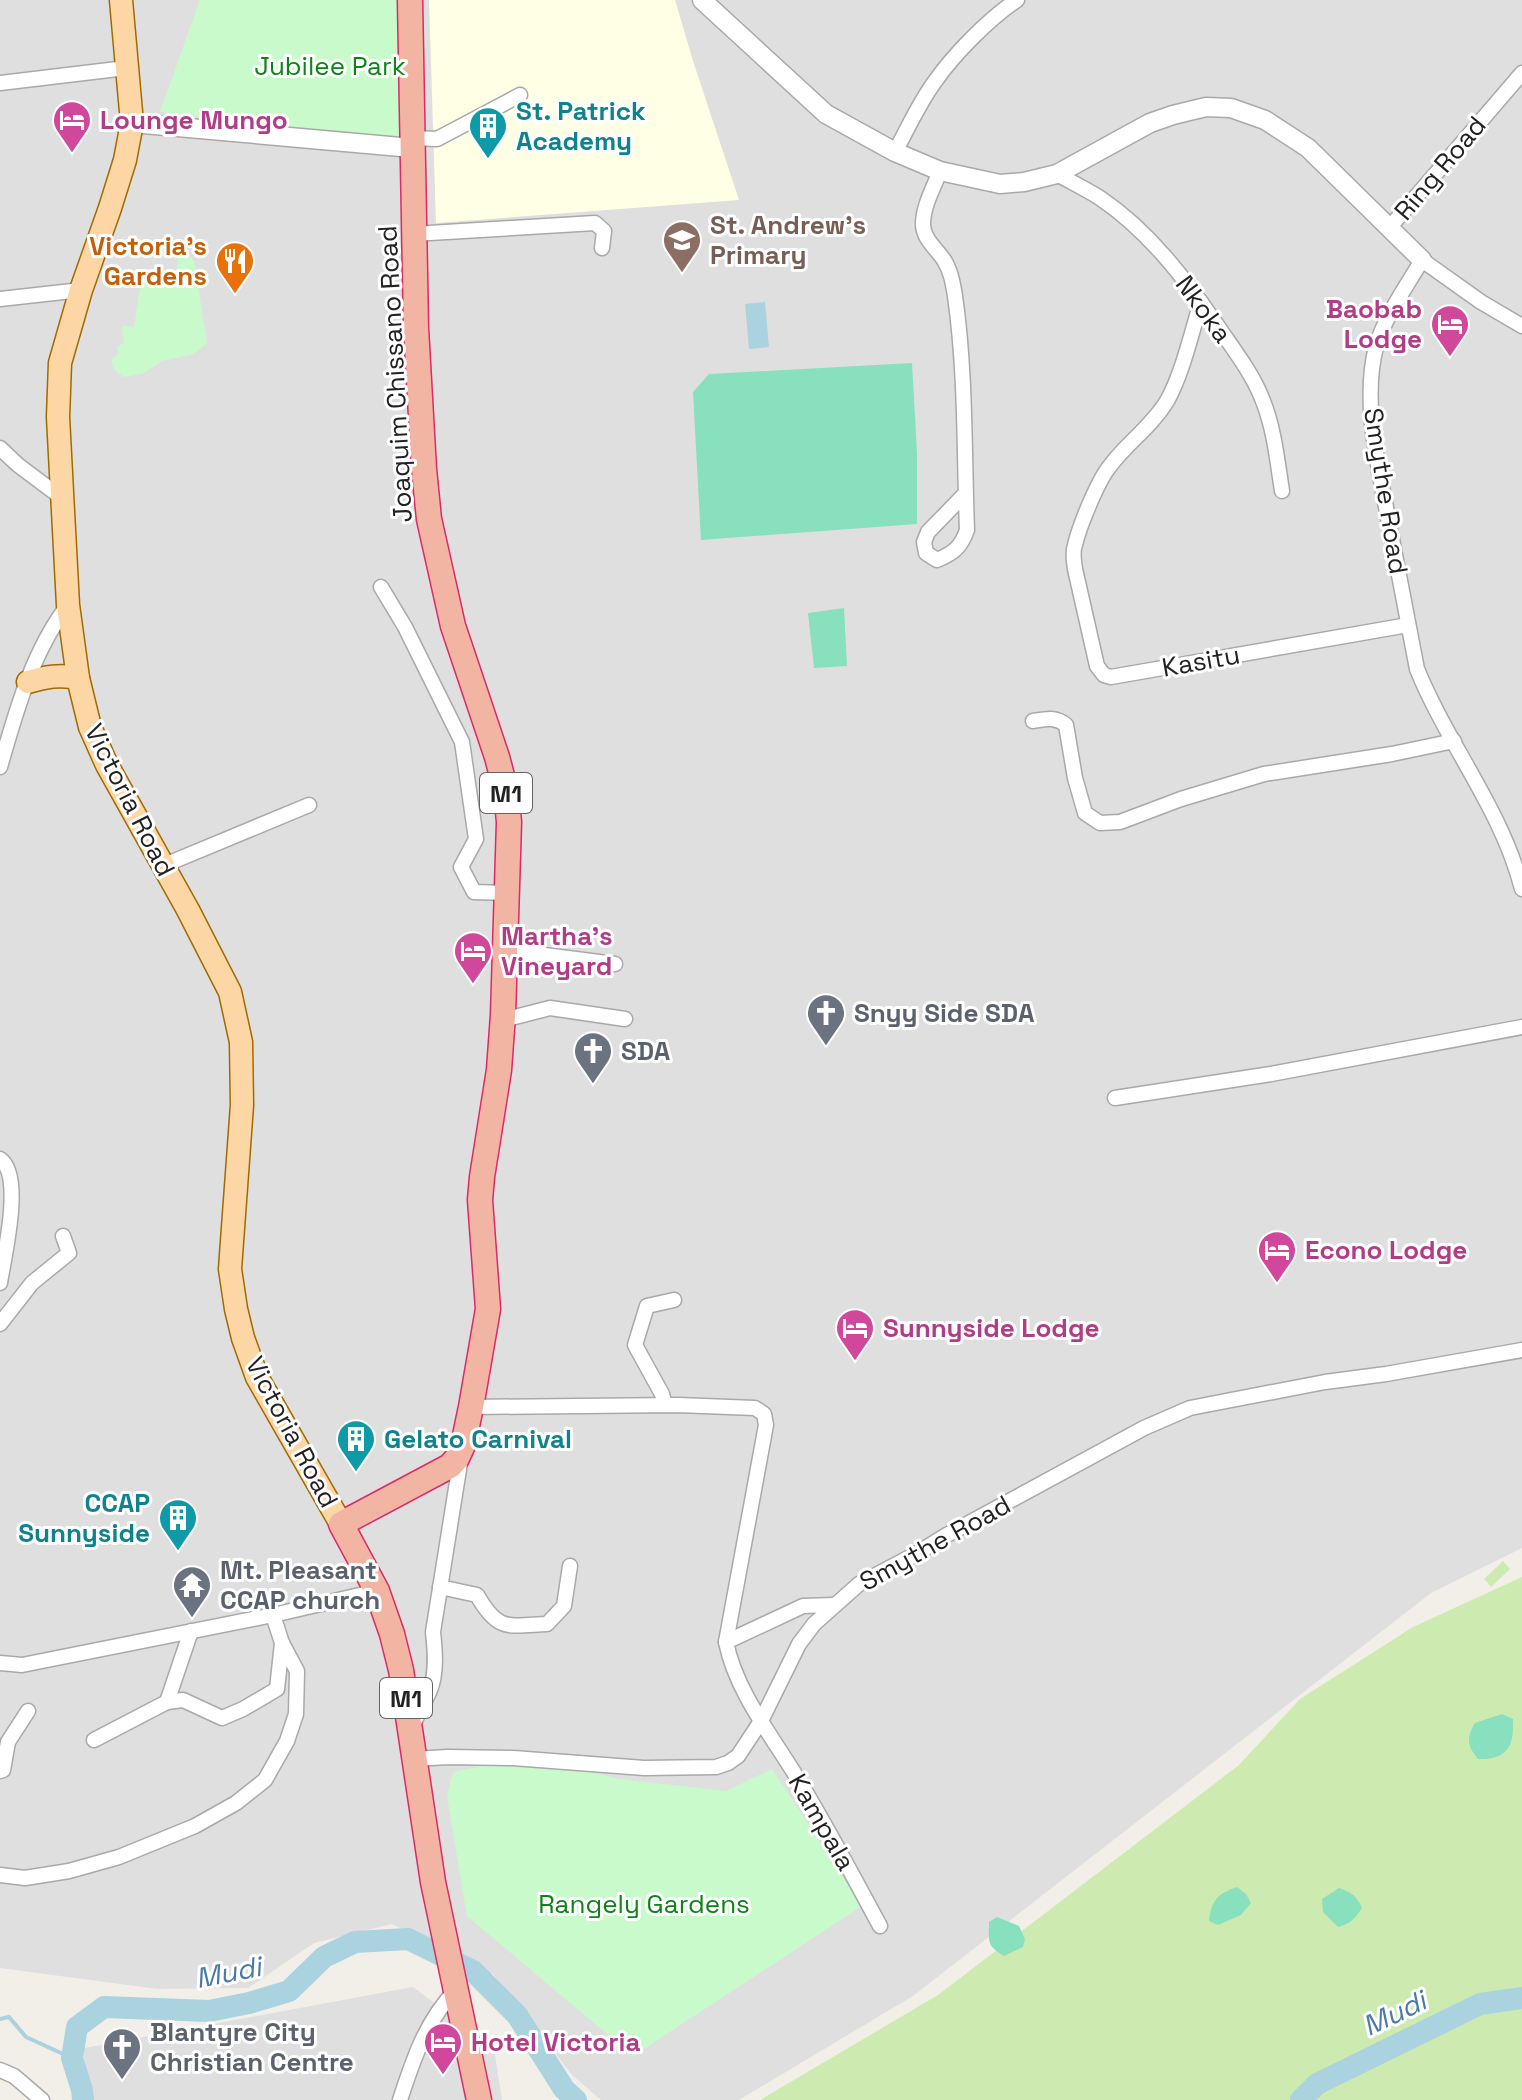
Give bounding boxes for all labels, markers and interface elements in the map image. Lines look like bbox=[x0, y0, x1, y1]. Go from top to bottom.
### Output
park label: Jubilee Park bbox=[254, 49, 406, 83]
place label: St. Patrick Academy bbox=[516, 94, 646, 158]
hotel icon: Lounge Mungo bbox=[51, 99, 93, 154]
place label: Lounge Mungo bbox=[100, 103, 288, 137]
building icon: St. Patrick Academy bbox=[467, 105, 509, 160]
street label: Ring Road bbox=[1387, 109, 1493, 227]
place label: St. Andrew's Primary bbox=[710, 208, 866, 272]
school or university icon: St. Andrew's Primary bbox=[661, 219, 703, 274]
street label: Joaquim Chissano Road bbox=[370, 225, 420, 523]
place label: Victoria's Gardens bbox=[89, 229, 207, 293]
restaurant icon: Victoria's Gardens bbox=[214, 240, 256, 295]
street label: Nkoka bbox=[1168, 269, 1240, 349]
place label: Baobab Lodge bbox=[1326, 292, 1422, 356]
hotel icon: Baobab Lodge bbox=[1429, 303, 1471, 358]
street label: Smythe Road bbox=[1356, 405, 1416, 577]
street label: Kasitu bbox=[1159, 637, 1243, 685]
street label: Victoria Road bbox=[77, 718, 183, 882]
road number: M1 bbox=[480, 773, 532, 813]
place label: Martha's Vineyard bbox=[501, 919, 613, 983]
hotel icon: Martha's Vineyard bbox=[452, 930, 494, 985]
church icon: Snyy Side SDA bbox=[805, 992, 847, 1047]
place label: Snyy Side SDA bbox=[854, 996, 1035, 1030]
church icon: SDA bbox=[572, 1030, 614, 1085]
place label: SDA bbox=[621, 1034, 671, 1068]
hotel icon: Econo Lodge bbox=[1256, 1229, 1298, 1284]
place label: Econo Lodge bbox=[1305, 1233, 1467, 1267]
hotel icon: Sunnyside Lodge bbox=[834, 1307, 876, 1362]
place label: Sunnyside Lodge bbox=[883, 1311, 1100, 1345]
street label: Victoria Road bbox=[238, 1350, 346, 1514]
building icon: Gelato Carnival bbox=[335, 1418, 377, 1473]
place label: Gelato Carnival bbox=[384, 1422, 572, 1456]
place label: CCAP Sunnyside bbox=[18, 1486, 150, 1550]
street label: Smythe Road bbox=[853, 1487, 1017, 1599]
building icon: CCAP Sunnyside bbox=[157, 1497, 199, 1552]
place label: Mt. Pleasant CCAP church bbox=[220, 1553, 380, 1617]
temple icon: Mt. Pleasant CCAP church bbox=[171, 1564, 213, 1619]
road number: M1 bbox=[380, 1678, 432, 1718]
street label: Kampala bbox=[781, 1768, 863, 1877]
park label: Rangely Gardens bbox=[538, 1887, 750, 1921]
water label: Mudi bbox=[192, 1947, 267, 1996]
water label: Mudi bbox=[1356, 1981, 1434, 2044]
place label: Blantyre City Christian Centre bbox=[150, 2015, 354, 2079]
hotel icon: Hotel Victoria bbox=[422, 2021, 464, 2076]
place label: Hotel Victoria bbox=[471, 2025, 641, 2059]
church icon: Blantyre City Christian Centre bbox=[101, 2026, 143, 2081]

